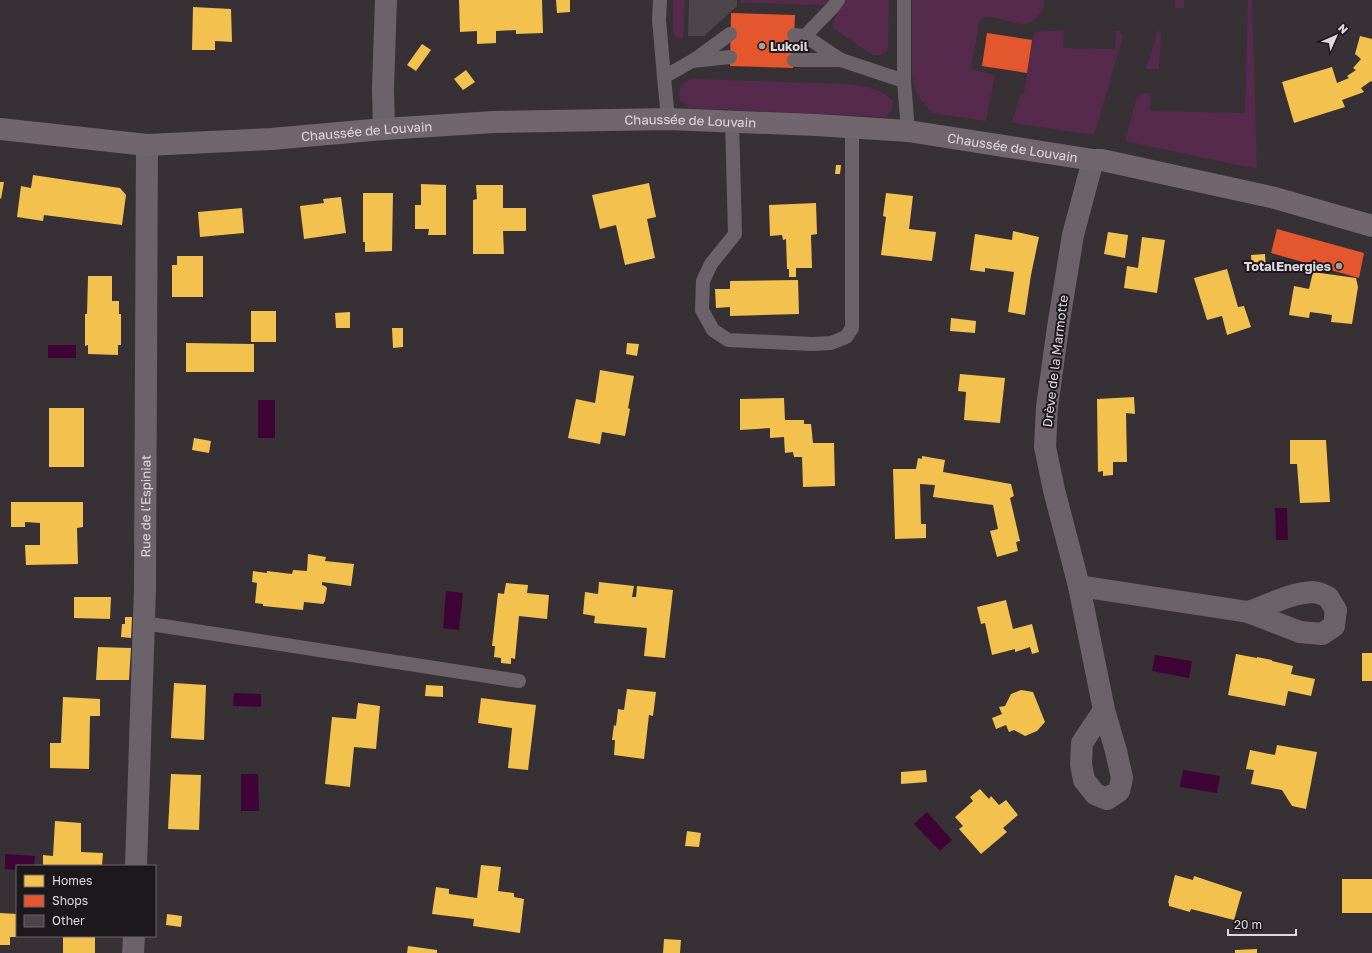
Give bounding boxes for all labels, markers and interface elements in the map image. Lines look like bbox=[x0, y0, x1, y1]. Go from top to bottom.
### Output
north arrow bbox=[1316, 16, 1356, 56]
text: N bbox=[1336, 21, 1351, 36]
place label: Lukoil bbox=[770, 38, 809, 54]
marker: Lukoil bbox=[757, 41, 767, 51]
street label: Chaussée de Louvain bbox=[624, 111, 756, 131]
street label: Chaussée de Louvain bbox=[300, 118, 433, 144]
street label: Chaussée de Louvain bbox=[946, 129, 1079, 166]
place label: TotalEnergies bbox=[1244, 258, 1331, 274]
marker: TotalEnergies bbox=[1334, 261, 1344, 271]
street label: Drève de la Marmotte bbox=[1039, 294, 1071, 428]
street label: Rue de l'Espiniat bbox=[137, 455, 154, 558]
legend bbox=[16, 865, 156, 937]
text: Homes bbox=[52, 873, 92, 888]
text: Shops bbox=[52, 893, 88, 908]
scale bar bbox=[1228, 911, 1296, 937]
text: Other bbox=[52, 913, 85, 928]
text: 20 m bbox=[1234, 917, 1262, 932]

